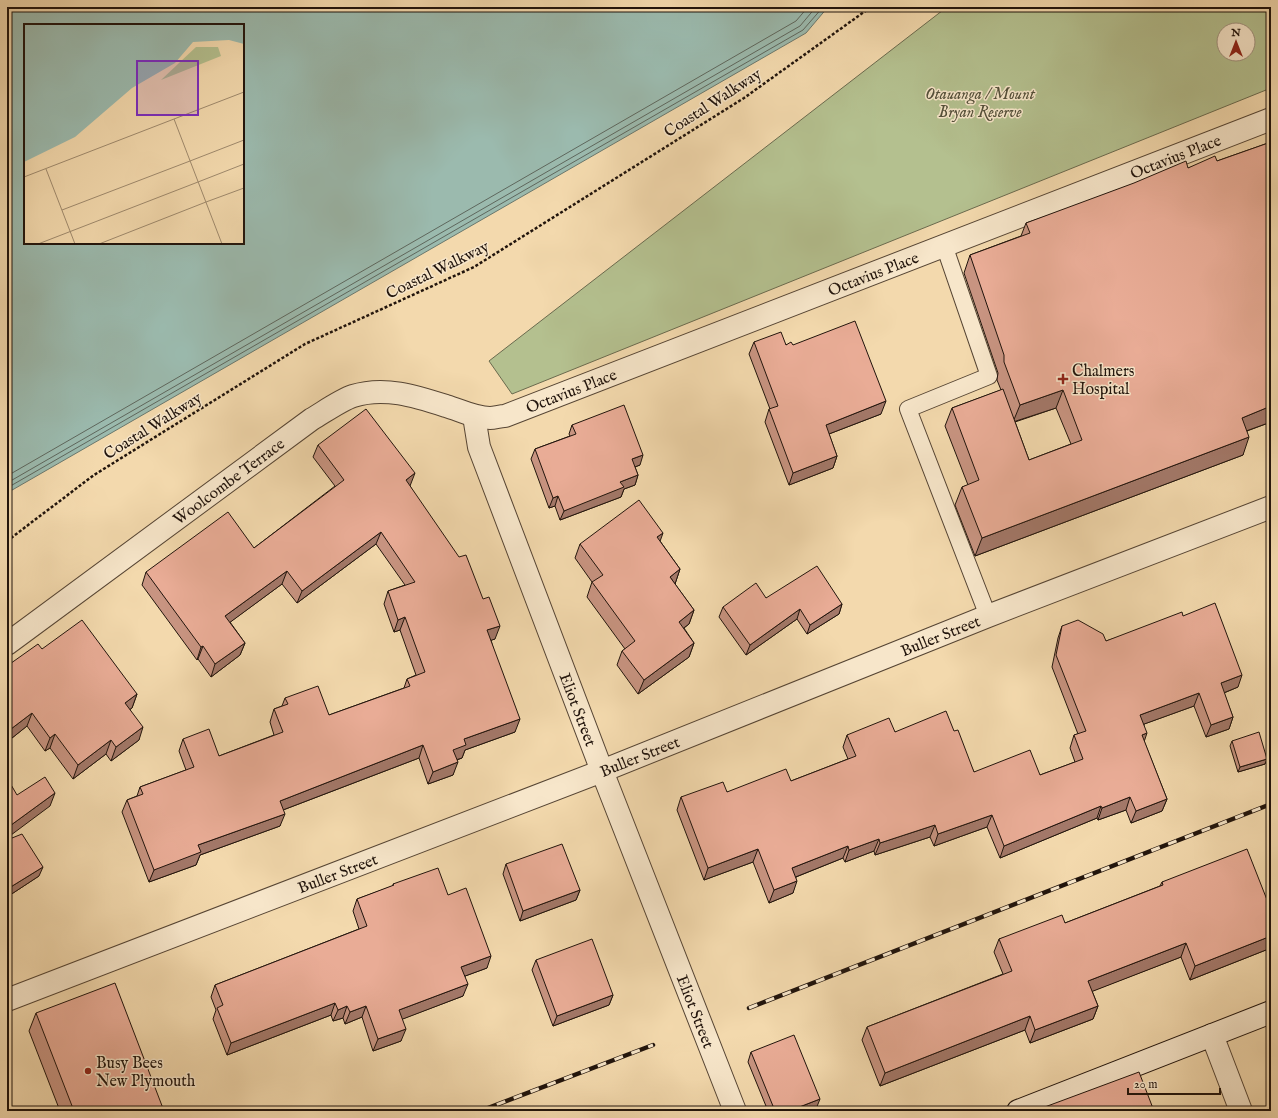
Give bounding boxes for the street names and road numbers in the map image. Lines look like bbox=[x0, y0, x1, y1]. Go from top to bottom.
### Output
street label: Coastal Walkway bbox=[661, 65, 766, 143]
street label: Octavius Place bbox=[1128, 131, 1224, 185]
street label: Coastal Walkway bbox=[383, 237, 493, 304]
street label: Octavius Place bbox=[825, 248, 922, 302]
street label: Octavius Place bbox=[523, 366, 620, 419]
street label: Coastal Walkway bbox=[100, 388, 206, 465]
street label: Woolcombe Terrace bbox=[170, 435, 289, 530]
street label: Buller Street bbox=[898, 612, 984, 662]
street label: Eliot Street bbox=[554, 670, 600, 750]
street label: Buller Street bbox=[598, 733, 683, 783]
street label: Buller Street bbox=[295, 850, 381, 899]
street label: Eliot Street bbox=[671, 972, 718, 1052]

